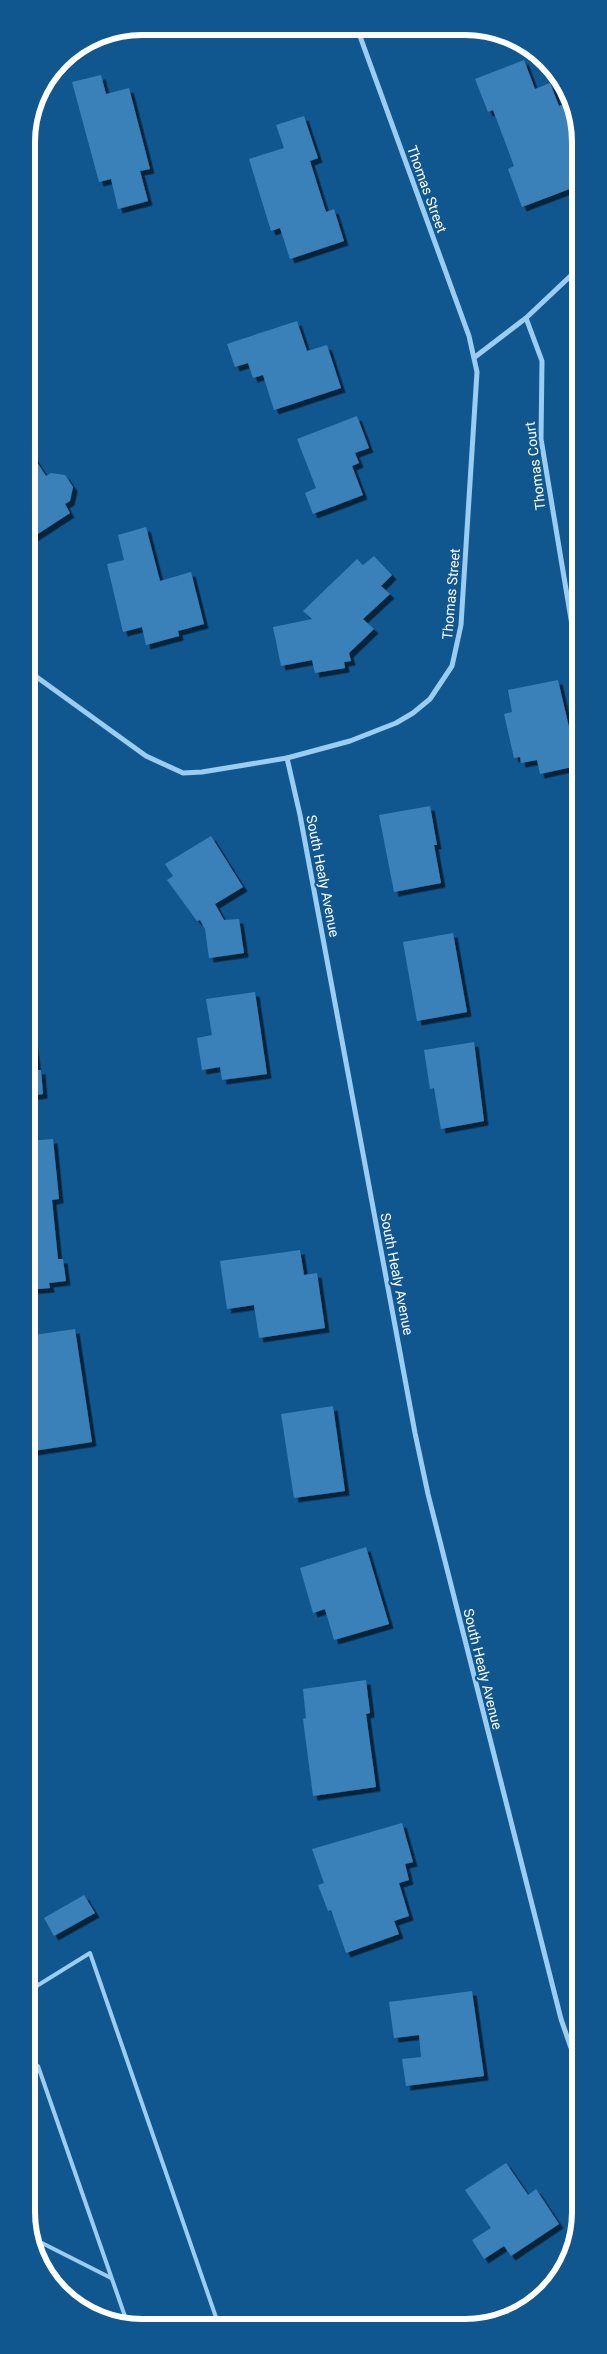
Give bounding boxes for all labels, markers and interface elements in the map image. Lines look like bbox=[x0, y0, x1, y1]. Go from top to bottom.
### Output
street label: Thomas Street bbox=[404, 143, 450, 235]
street label: Thomas Court bbox=[522, 420, 548, 511]
street label: Thomas Street bbox=[439, 547, 463, 640]
street label: South Healy Avenue bbox=[303, 814, 343, 938]
street label: South Healy Avenue bbox=[377, 1212, 417, 1336]
street label: South Healy Avenue bbox=[460, 1607, 506, 1731]

